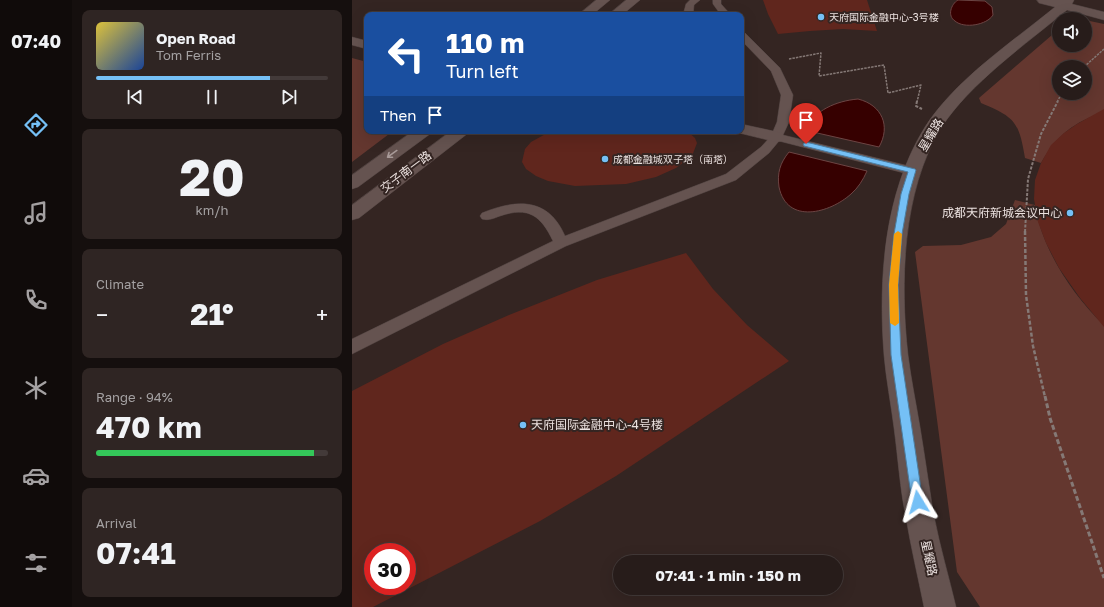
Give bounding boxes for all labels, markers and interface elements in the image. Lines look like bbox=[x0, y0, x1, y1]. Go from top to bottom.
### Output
place label: 天府国际金融中心-3号楼 bbox=[829, 11, 939, 23]
marker: 天府国际金融中心-3号楼 bbox=[816, 12, 826, 22]
map controls bbox=[1052, 12, 1092, 100]
button: sound bbox=[1052, 12, 1092, 52]
text: 110 m bbox=[446, 26, 525, 59]
icon: left bbox=[380, 28, 432, 80]
text: Open Road bbox=[156, 29, 236, 47]
text: 07:40 bbox=[11, 30, 61, 52]
text: Tom Ferris bbox=[156, 47, 221, 63]
text: Turn left bbox=[446, 60, 519, 82]
button: layers bbox=[1052, 60, 1092, 100]
icon: previous bbox=[124, 86, 146, 108]
icon: pause bbox=[201, 86, 223, 108]
icon: next bbox=[278, 86, 300, 108]
pin bbox=[789, 103, 823, 144]
icon: arrive bbox=[424, 104, 446, 126]
text: Then bbox=[380, 106, 416, 124]
icon: arrive bbox=[795, 109, 817, 131]
icon: directions bbox=[22, 111, 50, 139]
street label: 星耀路 bbox=[915, 115, 946, 154]
text: 20 bbox=[179, 145, 245, 207]
street label: 交子南一路 bbox=[377, 148, 434, 196]
one-way arrow bbox=[387, 150, 398, 158]
place label: 成都金融城双子塔（南塔） bbox=[613, 153, 733, 165]
marker: 成都金融城双子塔（南塔） bbox=[600, 154, 610, 164]
icon: music bbox=[22, 199, 50, 227]
text: km/h bbox=[195, 202, 229, 218]
place label: 成都天府新城会议中心 bbox=[942, 205, 1062, 220]
marker: 成都天府新城会议中心 bbox=[1065, 208, 1075, 218]
text: Climate bbox=[96, 276, 144, 292]
icon: phone bbox=[22, 286, 50, 314]
text: 21° bbox=[190, 296, 234, 332]
text: − bbox=[96, 301, 108, 328]
text: + bbox=[316, 301, 328, 328]
icon: climate bbox=[22, 374, 50, 402]
text: Range · 94% bbox=[96, 389, 173, 405]
text: 470 km bbox=[96, 409, 202, 445]
place label: 天府国际金融中心-4号楼 bbox=[531, 417, 663, 432]
marker: 天府国际金融中心-4号楼 bbox=[518, 420, 528, 430]
icon: car bbox=[22, 462, 50, 490]
position arrow bbox=[897, 481, 939, 523]
text: Arrival bbox=[96, 515, 137, 531]
text: 07:41 bbox=[96, 535, 176, 571]
street label: 星耀路 bbox=[918, 539, 941, 577]
speed limit sign: 30 bbox=[364, 543, 416, 595]
icon: filters bbox=[22, 549, 50, 577]
text: 07:41 · 1 min · 150 m bbox=[655, 566, 801, 584]

